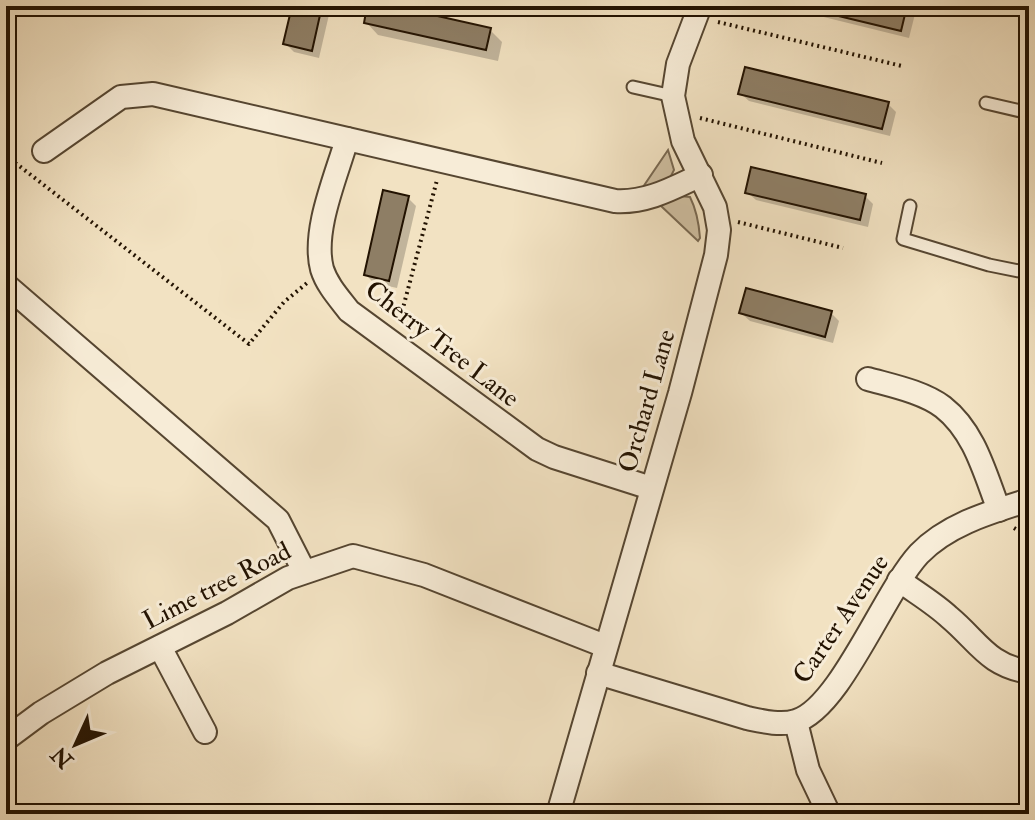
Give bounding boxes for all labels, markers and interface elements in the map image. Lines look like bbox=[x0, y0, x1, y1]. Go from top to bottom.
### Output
street label: Cherry Tree Lane bbox=[358, 274, 526, 414]
street label: Orchard Lane bbox=[611, 326, 683, 476]
street label: Lime tree Road bbox=[138, 535, 297, 637]
street label: Carter Avenue bbox=[786, 548, 896, 690]
north arrow bbox=[36, 704, 116, 784]
text: N bbox=[45, 740, 80, 775]

